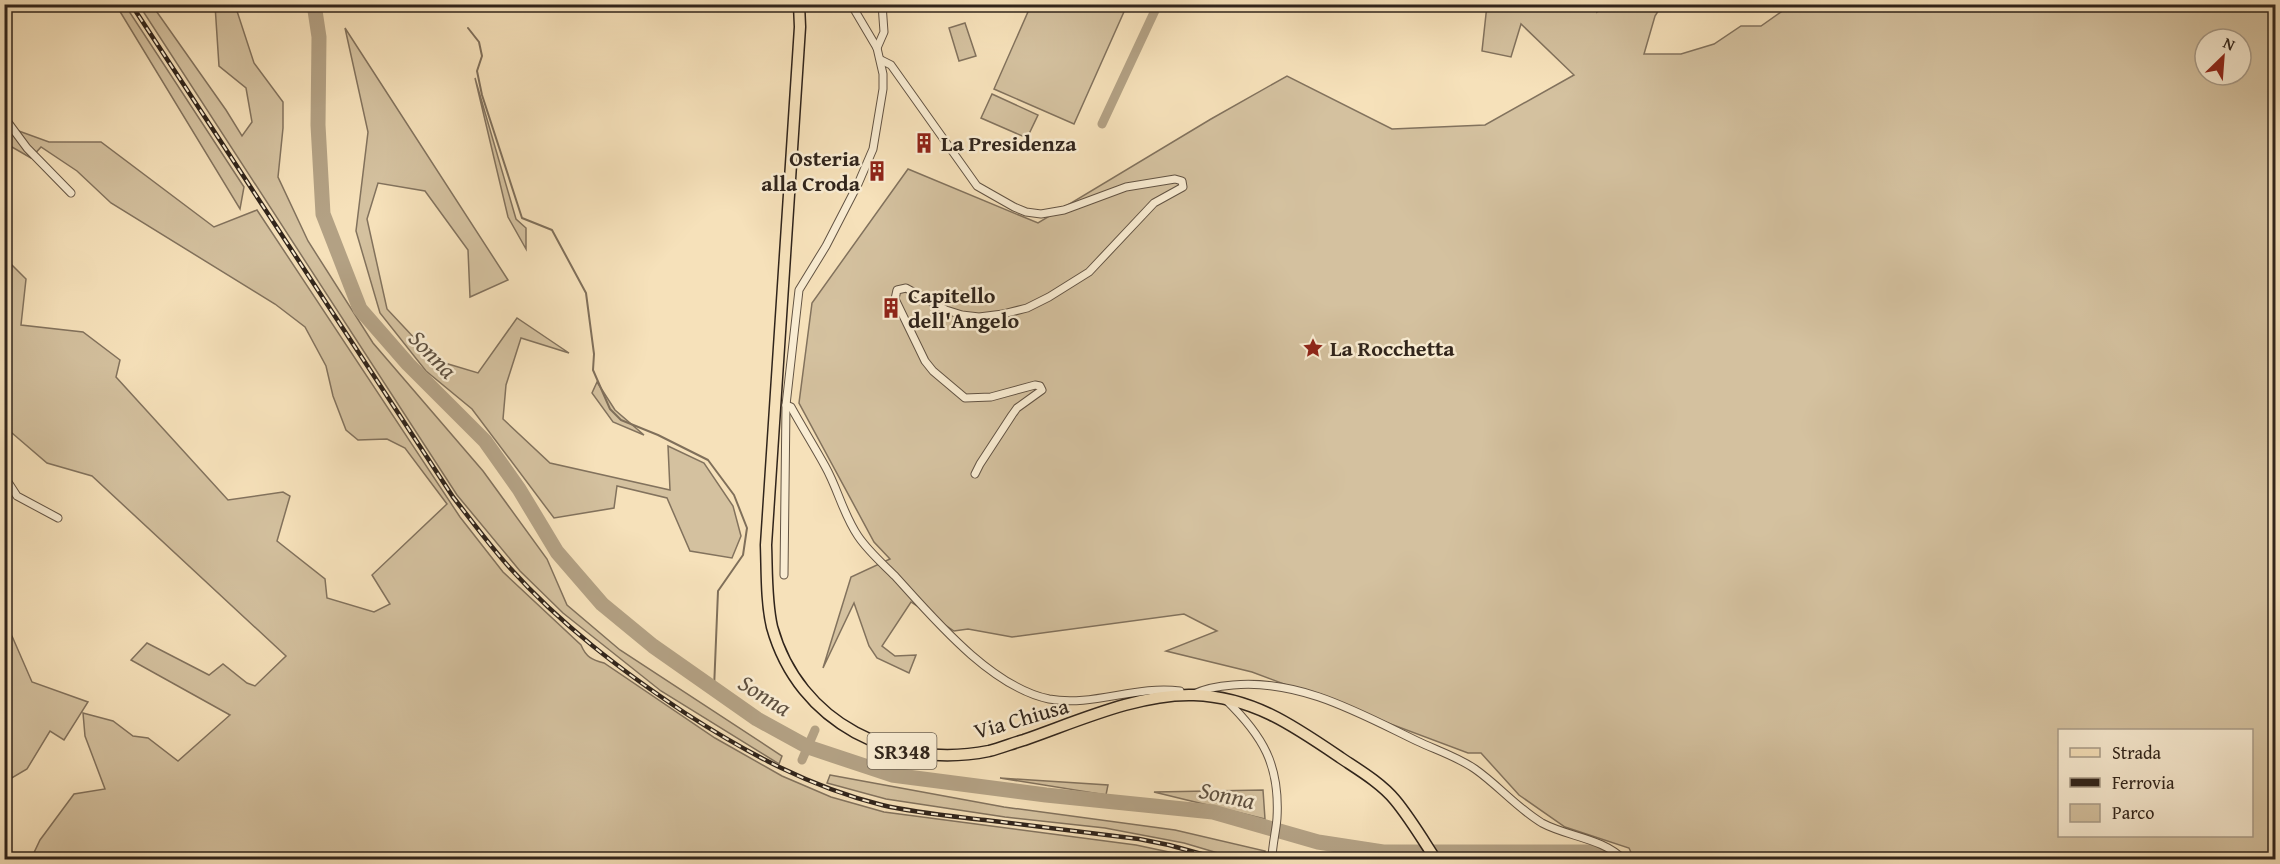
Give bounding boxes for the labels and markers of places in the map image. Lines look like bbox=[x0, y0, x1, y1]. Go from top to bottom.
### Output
place label: La Presidenza bbox=[941, 127, 1077, 159]
building icon: La Presidenza bbox=[912, 131, 936, 155]
place label: Osteria alla Croda bbox=[761, 142, 861, 199]
building icon: Osteria alla Croda bbox=[865, 159, 889, 183]
place label: Capitello dell'Angelo bbox=[908, 279, 1019, 336]
building icon: Capitello dell'Angelo bbox=[879, 296, 903, 320]
place label: La Rocchetta bbox=[1330, 332, 1455, 364]
place icon: La Rocchetta bbox=[1301, 336, 1325, 360]

